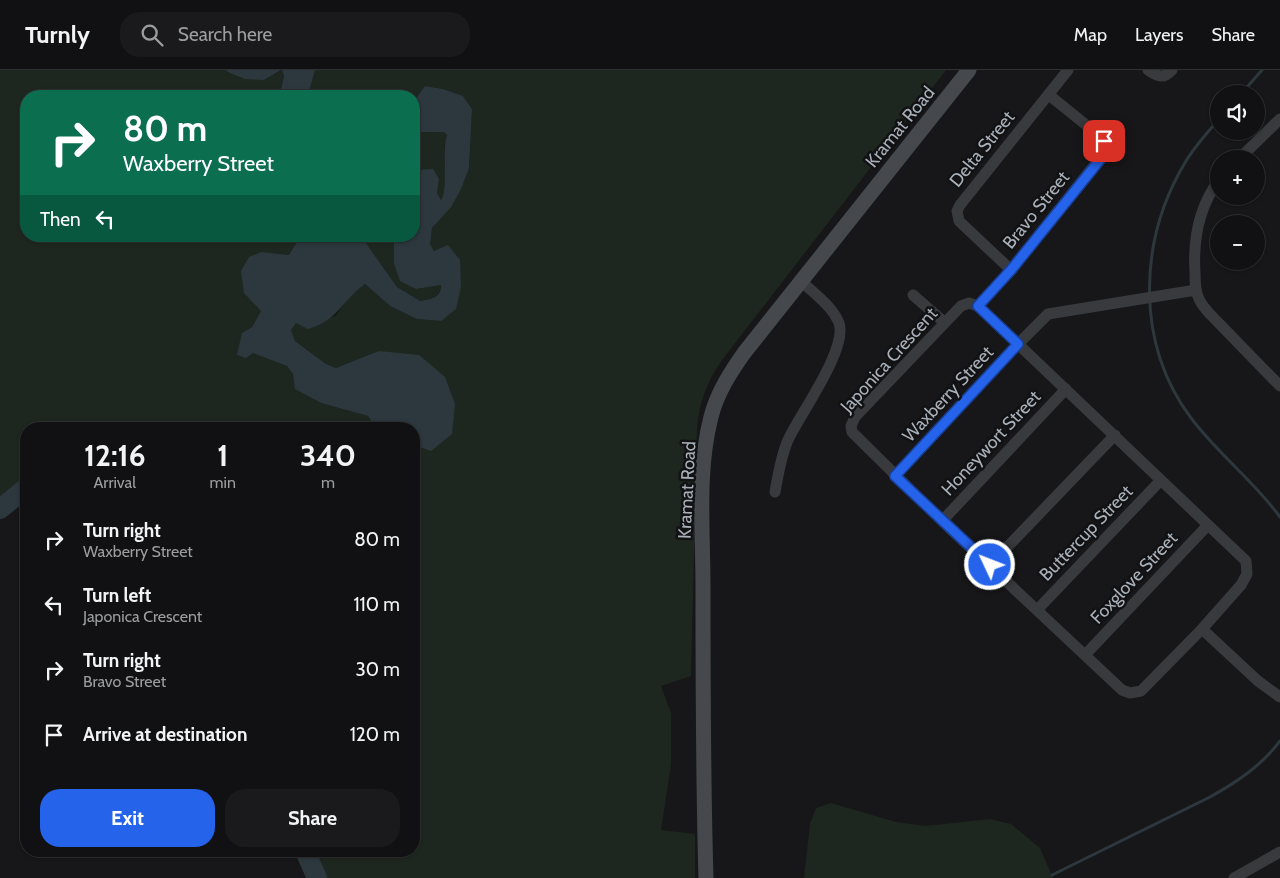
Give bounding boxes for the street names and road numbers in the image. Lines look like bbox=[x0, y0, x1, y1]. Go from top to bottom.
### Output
street label: Kramat Road bbox=[861, 82, 939, 172]
street label: Delta Street bbox=[945, 107, 1019, 191]
street label: Bravo Street bbox=[998, 167, 1074, 253]
street label: Japonica Crescent bbox=[835, 303, 942, 418]
street label: Waxberry Street bbox=[898, 341, 998, 447]
street label: Honeywort Street bbox=[937, 386, 1045, 500]
street label: Kramat Road bbox=[673, 441, 701, 539]
street label: Buttercup Street bbox=[1035, 480, 1137, 586]
street label: Foxglove Street bbox=[1086, 527, 1182, 629]

